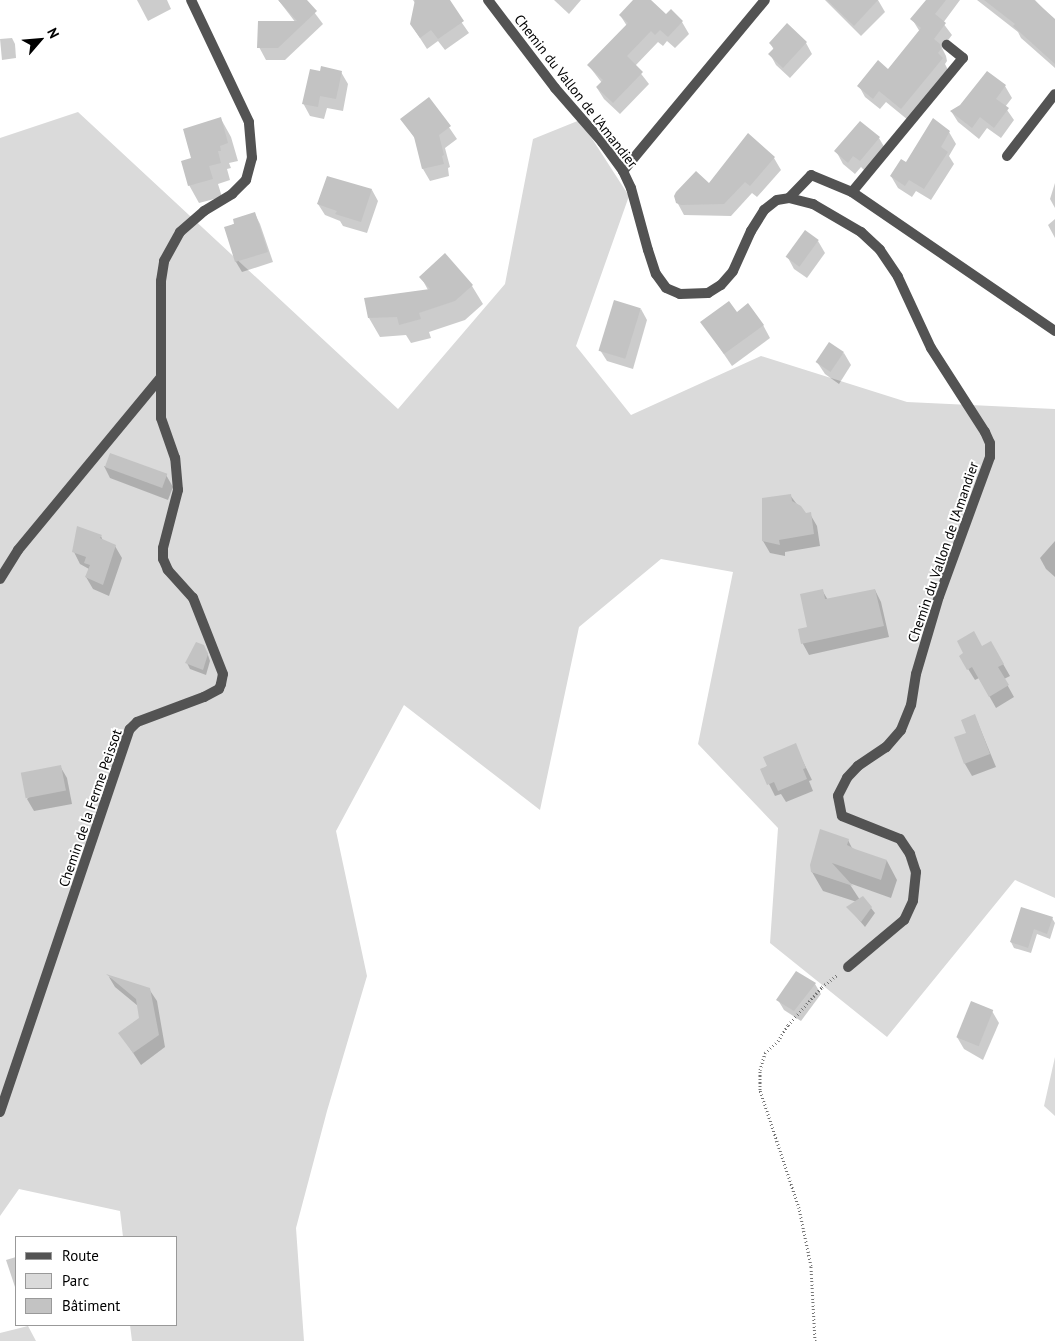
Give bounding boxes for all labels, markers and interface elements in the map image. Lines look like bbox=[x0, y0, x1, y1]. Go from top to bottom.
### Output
street label: Chemin du Vallon de l'Amandier bbox=[511, 11, 641, 171]
north arrow bbox=[15, 15, 65, 65]
text: N bbox=[43, 25, 63, 41]
street label: Chemin du Vallon de l'Amandier bbox=[904, 459, 982, 645]
street label: Chemin de la Ferme Peissot bbox=[55, 727, 125, 889]
legend bbox=[15, 1236, 178, 1326]
text: Route bbox=[62, 1246, 99, 1265]
text: Parc bbox=[62, 1271, 89, 1290]
text: Bâtiment bbox=[62, 1296, 120, 1315]

